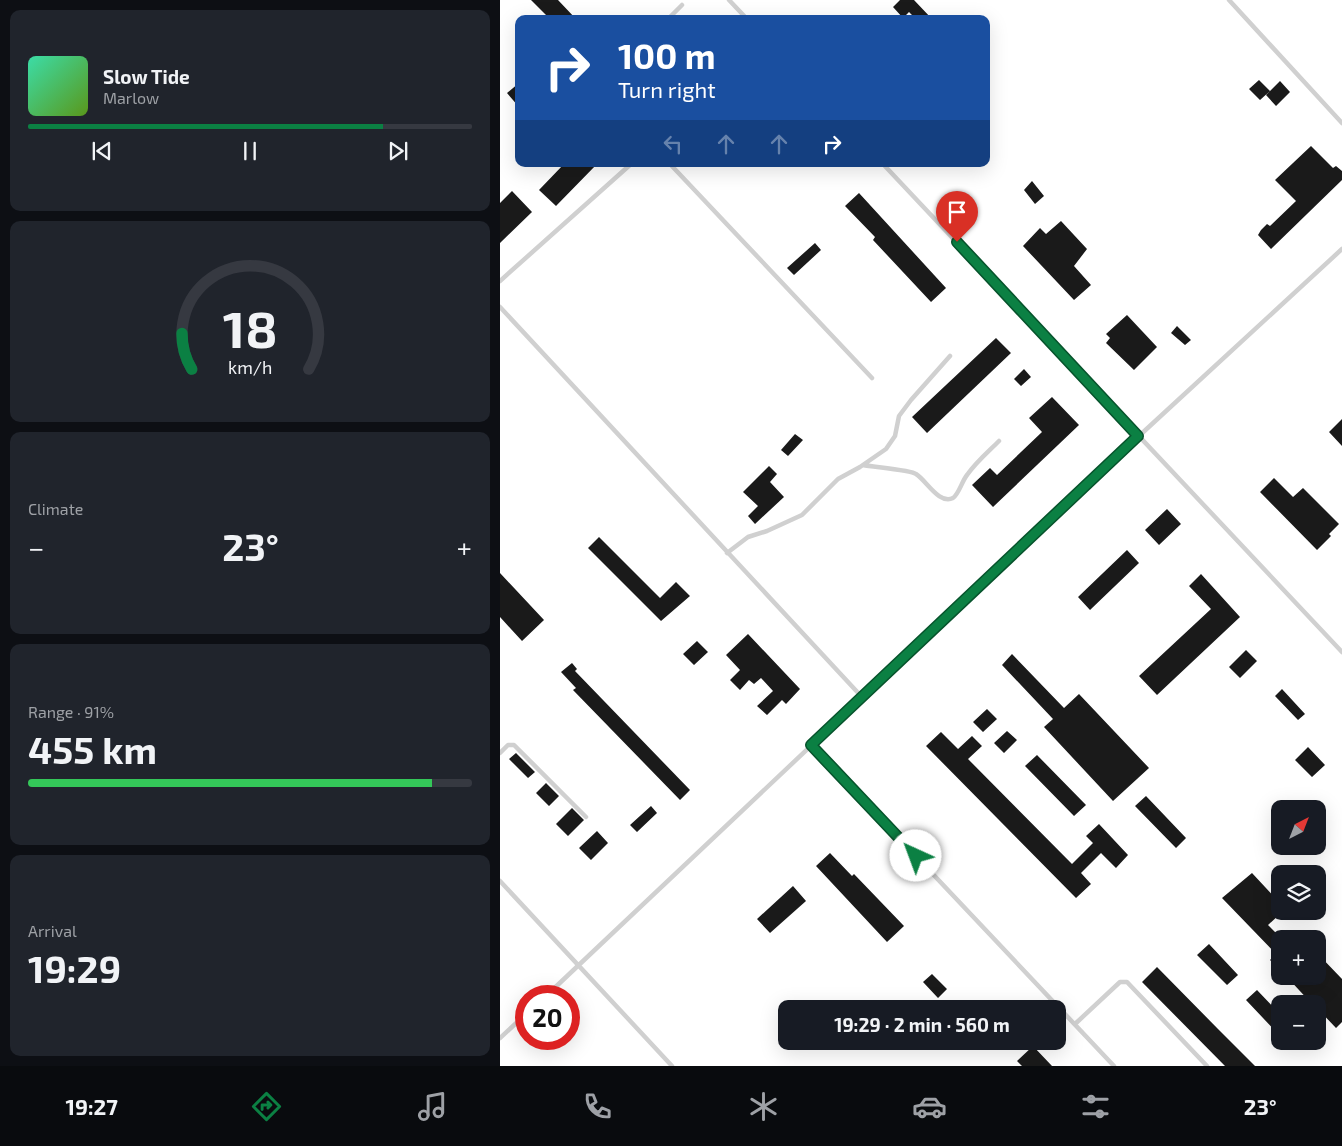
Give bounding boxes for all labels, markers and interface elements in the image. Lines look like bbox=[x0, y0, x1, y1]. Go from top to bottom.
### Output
text: 100 m bbox=[618, 34, 716, 76]
icon: right bbox=[535, 35, 600, 100]
text: Slow Tide bbox=[103, 65, 190, 88]
text: Turn right bbox=[618, 76, 716, 102]
text: Marlow bbox=[103, 88, 159, 107]
icon: left bbox=[659, 130, 687, 158]
icon: ahead bbox=[712, 130, 740, 158]
icon: ahead bbox=[765, 130, 793, 158]
icon: right bbox=[818, 130, 846, 158]
icon: previous bbox=[88, 137, 116, 165]
icon: pause bbox=[236, 137, 264, 165]
icon: next bbox=[384, 137, 412, 165]
pin bbox=[936, 191, 978, 242]
icon: arrive bbox=[943, 198, 971, 226]
text: 18 bbox=[223, 296, 277, 358]
text: km/h bbox=[228, 356, 272, 378]
text: Climate bbox=[28, 499, 83, 518]
text: 23° bbox=[222, 523, 279, 569]
text: − bbox=[28, 530, 44, 564]
text: + bbox=[457, 530, 472, 564]
text: Range · 91% bbox=[28, 702, 114, 721]
text: 455 km bbox=[28, 726, 157, 772]
north arrow bbox=[1271, 800, 1326, 855]
map controls bbox=[1271, 800, 1326, 1050]
position arrow bbox=[889, 829, 941, 881]
button: layers bbox=[1271, 865, 1326, 920]
text: Arrival bbox=[28, 921, 77, 940]
button: + bbox=[1271, 930, 1326, 985]
text: 19:29 bbox=[28, 945, 121, 991]
speed limit sign: 20 bbox=[515, 985, 580, 1050]
button: − bbox=[1271, 995, 1326, 1050]
text: 19:29 · 2 min · 560 m bbox=[834, 1013, 1010, 1036]
icon: directions bbox=[249, 1089, 284, 1124]
icon: music bbox=[415, 1089, 450, 1124]
icon: phone bbox=[580, 1089, 615, 1124]
icon: climate bbox=[746, 1089, 781, 1124]
icon: car bbox=[912, 1089, 947, 1124]
icon: filters bbox=[1078, 1089, 1113, 1124]
text: 19:27 bbox=[65, 1093, 118, 1119]
text: 23° bbox=[1244, 1093, 1277, 1119]

